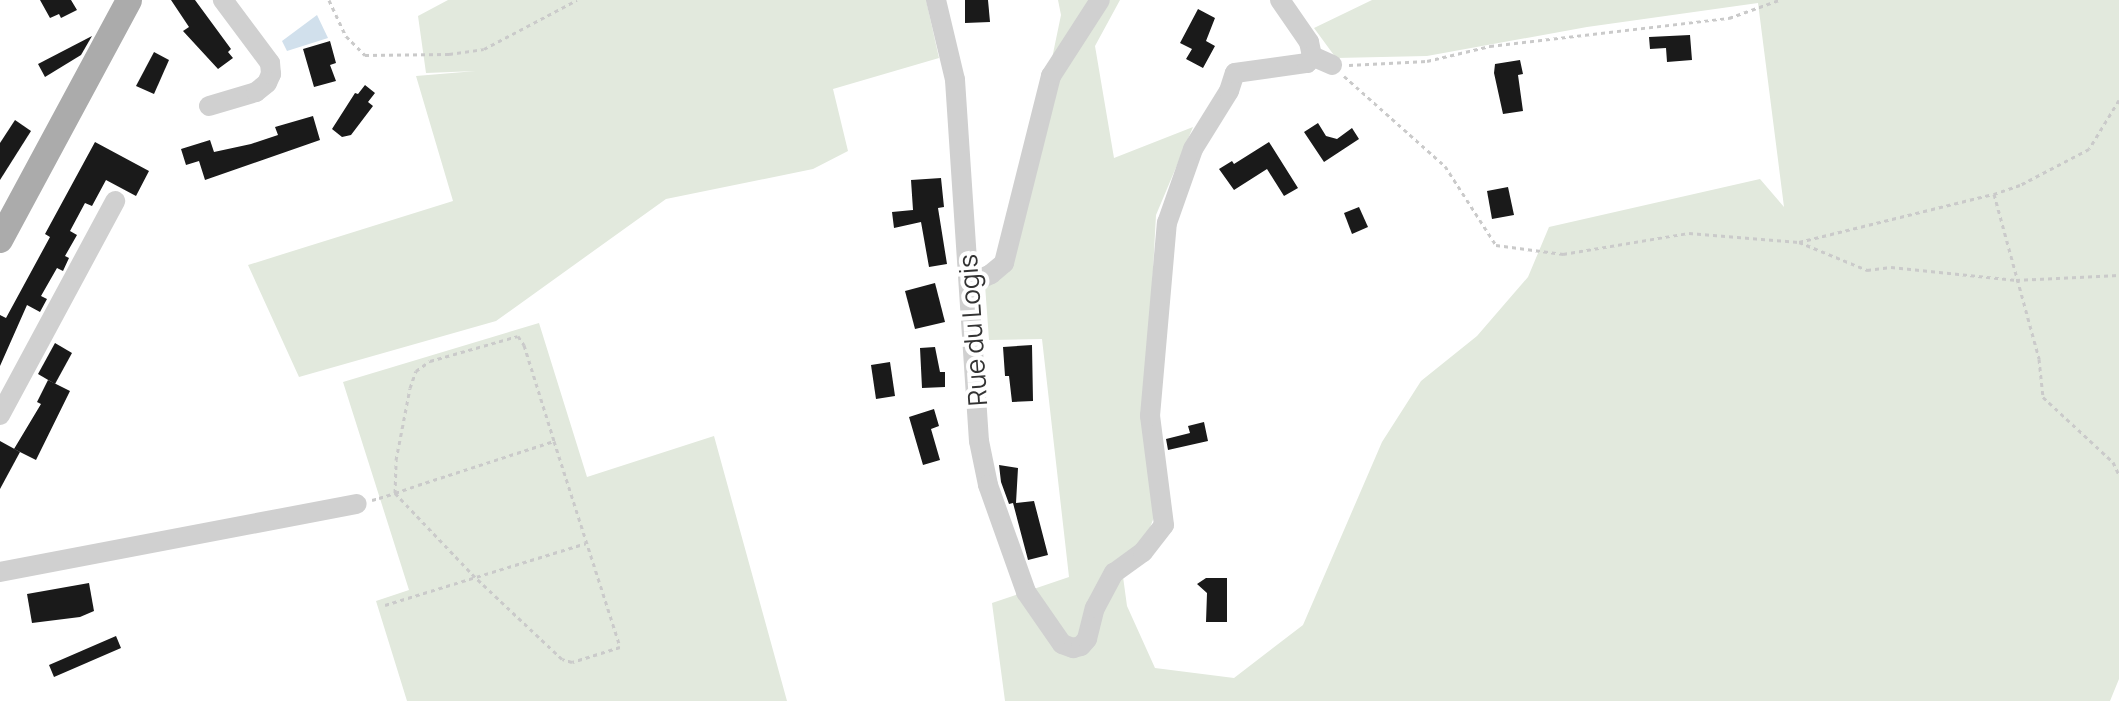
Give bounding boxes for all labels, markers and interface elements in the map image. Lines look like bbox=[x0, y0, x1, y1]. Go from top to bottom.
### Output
street label: Rue du Logis bbox=[952, 253, 994, 407]

